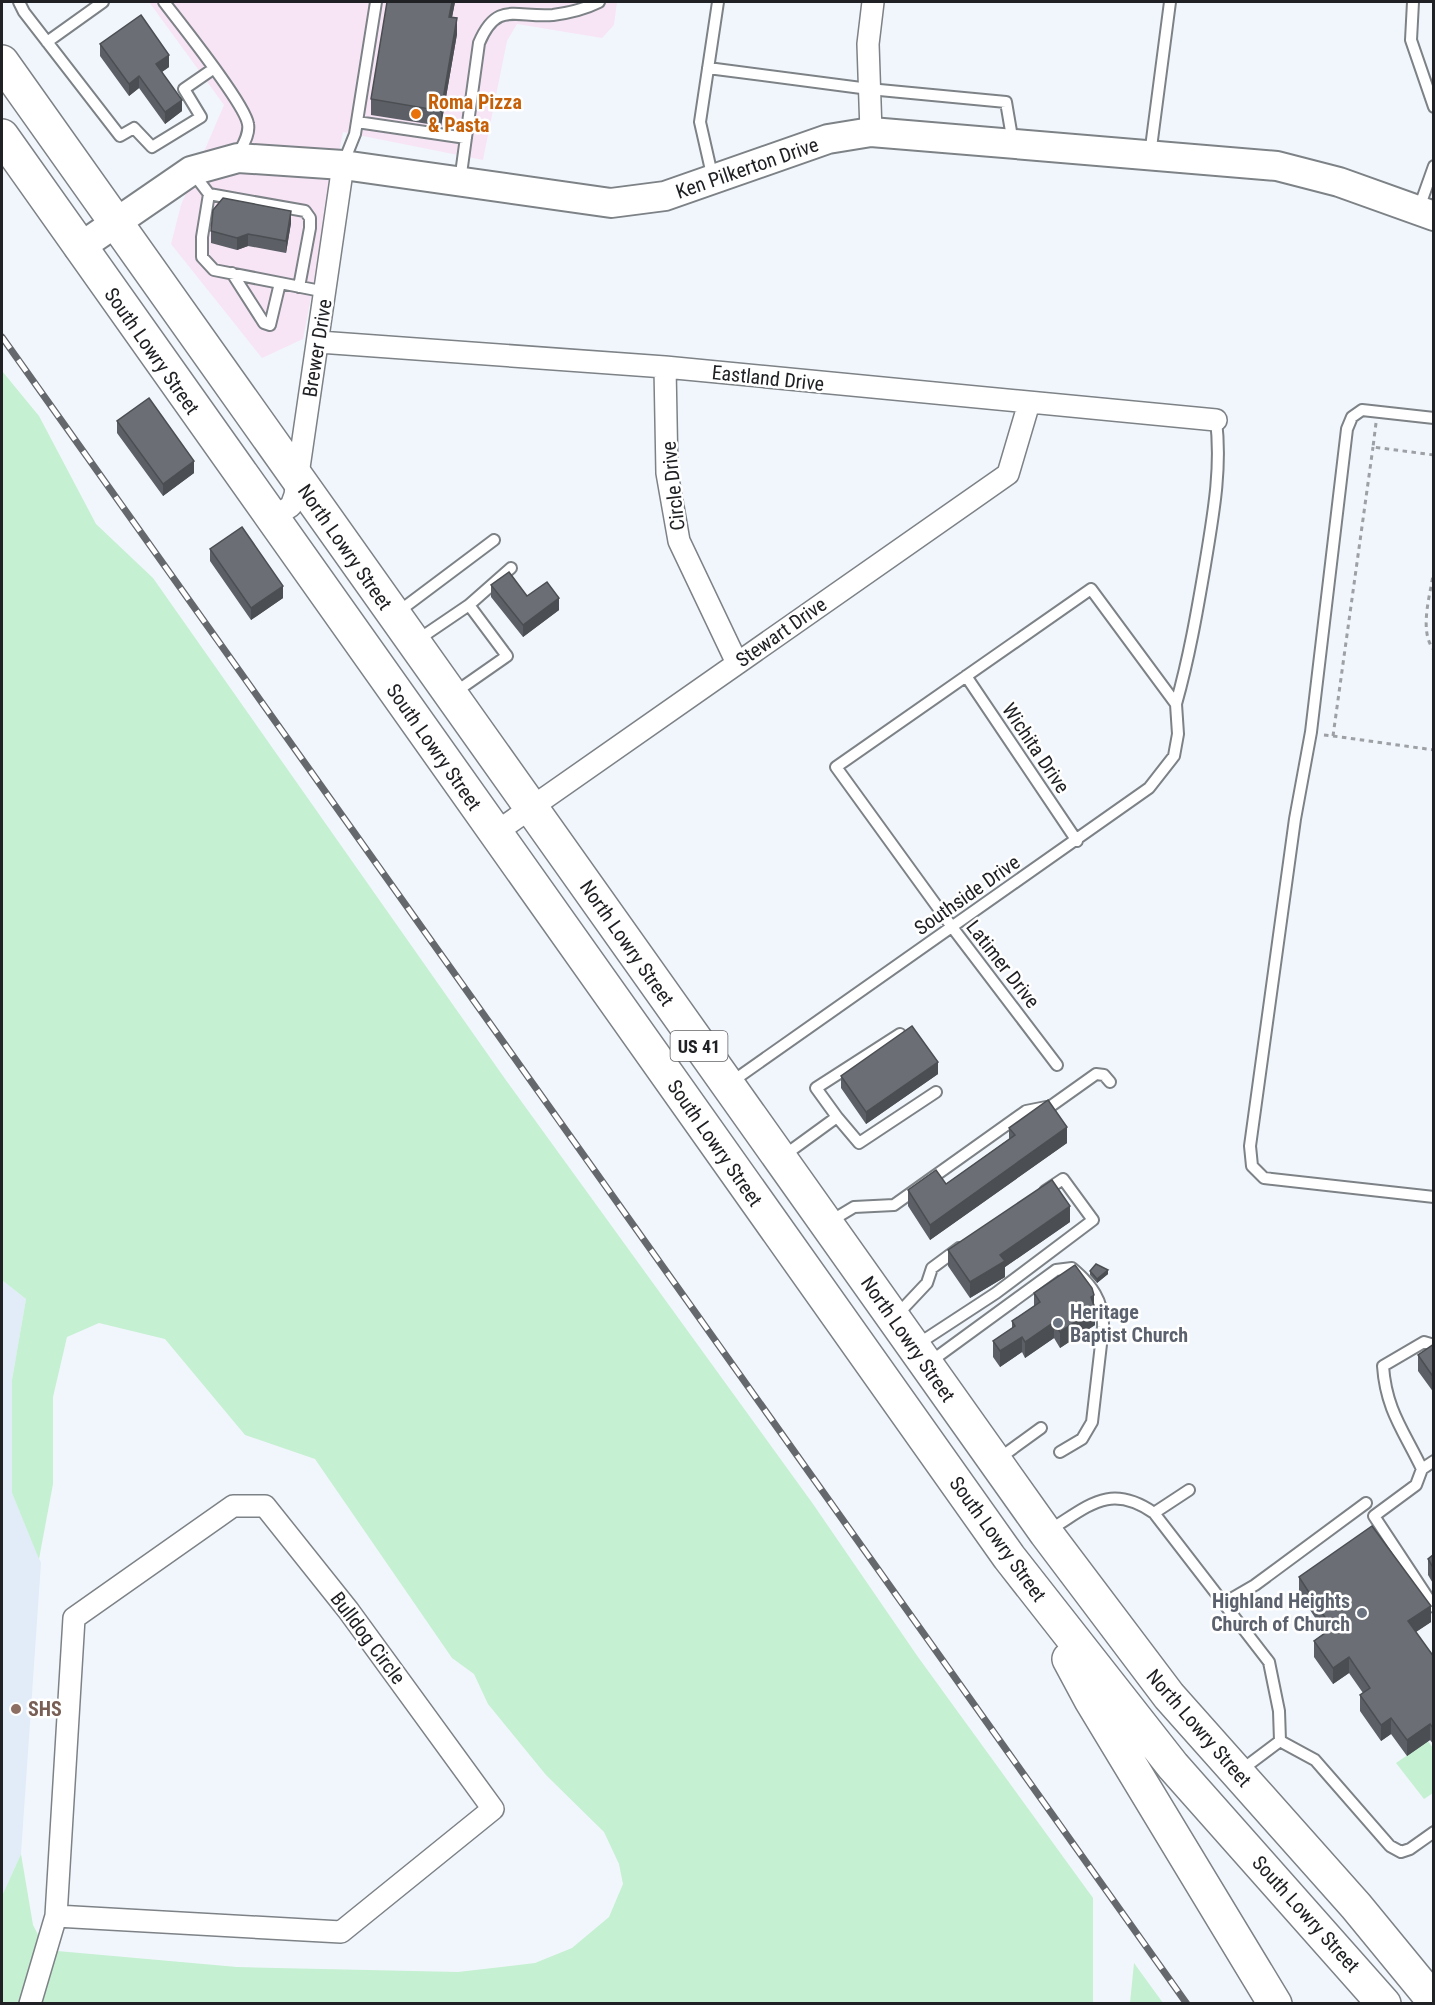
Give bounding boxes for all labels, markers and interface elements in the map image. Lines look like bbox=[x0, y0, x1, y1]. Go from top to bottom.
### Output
place label: Roma Pizza & Pasta bbox=[428, 90, 522, 137]
marker: Roma Pizza & Pasta bbox=[409, 107, 423, 121]
street label: Ken Pilkerton Drive bbox=[673, 132, 821, 204]
street label: South Lowry Street bbox=[99, 283, 205, 419]
street label: Brewer Drive bbox=[297, 297, 337, 399]
street label: Eastland Drive bbox=[711, 360, 825, 396]
street label: Circle Drive bbox=[656, 440, 690, 532]
street label: North Lowry Street bbox=[293, 480, 397, 614]
street label: Stewart Drive bbox=[731, 592, 831, 672]
street label: South Lowry Street bbox=[381, 679, 487, 815]
street label: Wichita Drive bbox=[997, 698, 1075, 798]
street label: Southside Drive bbox=[910, 850, 1024, 940]
street label: North Lowry Street bbox=[575, 876, 679, 1010]
street label: Latimer Drive bbox=[961, 915, 1045, 1013]
road number: US 41 bbox=[670, 1031, 728, 1061]
street label: South Lowry Street bbox=[662, 1075, 768, 1211]
street label: North Lowry Street bbox=[856, 1272, 960, 1406]
place label: Heritage Baptist Church bbox=[1070, 1300, 1188, 1347]
marker: Heritage Baptist Church bbox=[1051, 1316, 1065, 1330]
street label: South Lowry Street bbox=[945, 1472, 1051, 1606]
street label: Bulldog Circle bbox=[326, 1587, 410, 1689]
place label: Highland Heights Church of Church bbox=[1211, 1589, 1350, 1636]
marker: Highland Heights Church of Church bbox=[1355, 1606, 1369, 1620]
street label: North Lowry Street bbox=[1141, 1664, 1257, 1792]
place label: SHS bbox=[28, 1697, 62, 1721]
marker: SHS bbox=[9, 1702, 23, 1716]
street label: South Lowry Street bbox=[1247, 1851, 1365, 1977]

